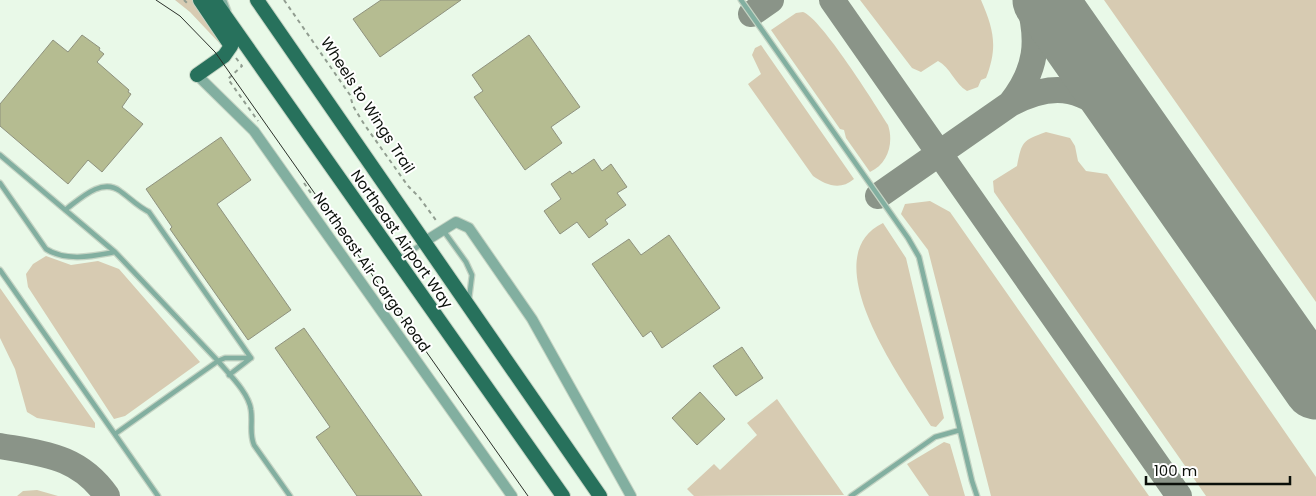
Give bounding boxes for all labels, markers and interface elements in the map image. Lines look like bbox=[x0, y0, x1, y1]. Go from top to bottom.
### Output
street label: Wheels to Wings Trail bbox=[316, 33, 420, 177]
street label: Northeast Airport Way bbox=[346, 165, 458, 313]
street label: Northeast Air Cargo Road bbox=[309, 188, 435, 356]
scale bar bbox=[1146, 454, 1290, 486]
text: 100 m bbox=[1154, 460, 1197, 481]

